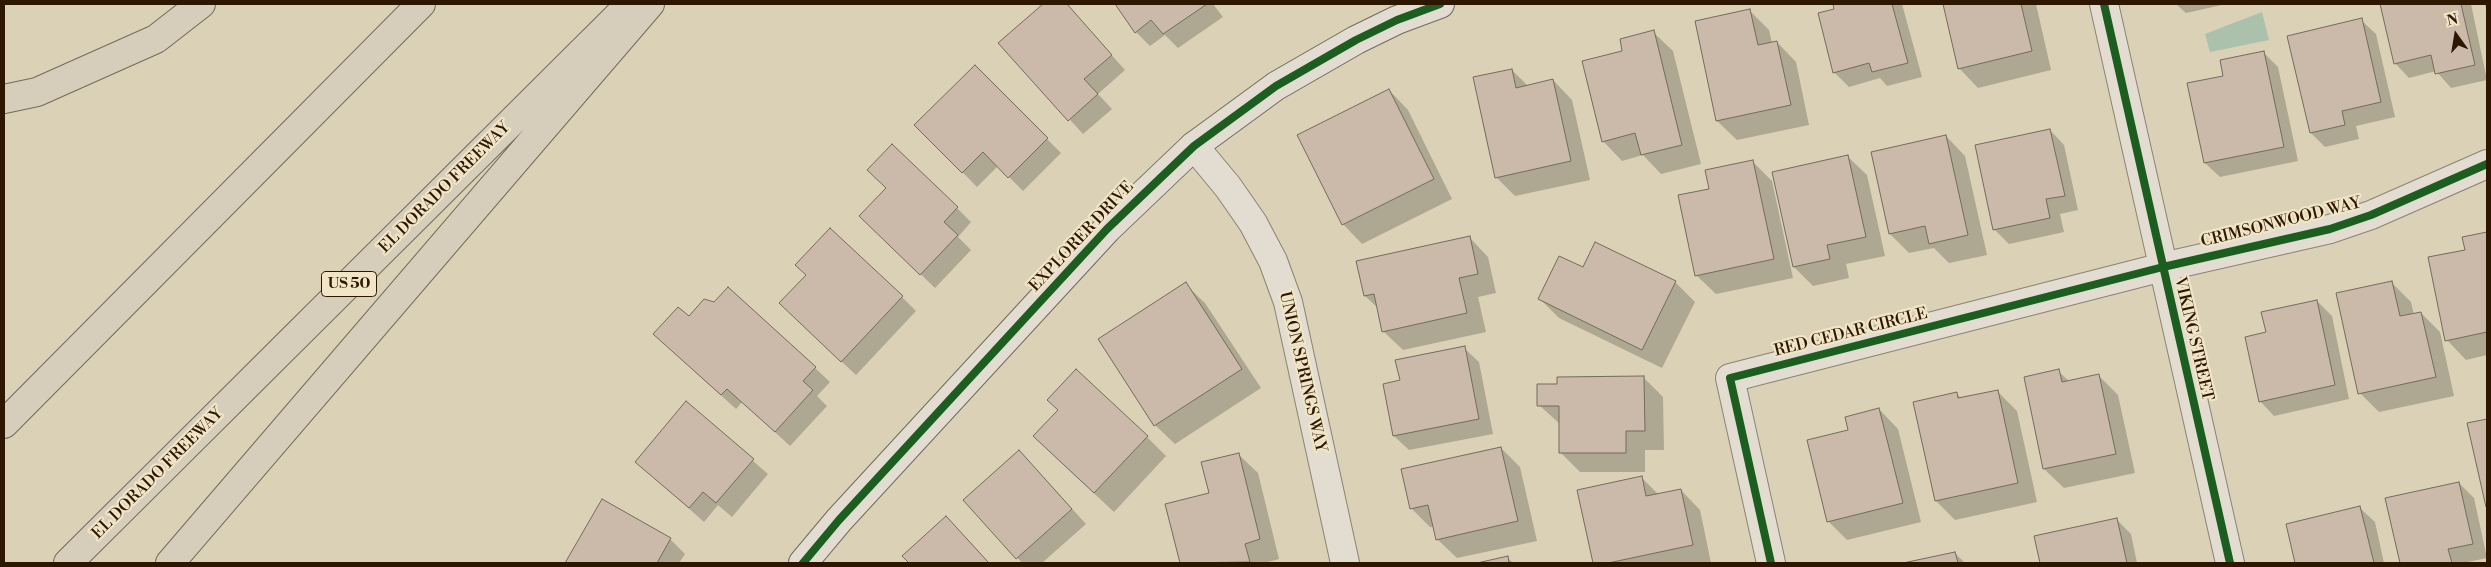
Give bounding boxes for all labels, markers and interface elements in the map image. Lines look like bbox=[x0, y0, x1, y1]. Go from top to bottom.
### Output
north arrow bbox=[2431, 10, 2481, 60]
text: N bbox=[2445, 10, 2460, 30]
street label: EL DORADO FREEWAY bbox=[376, 119, 514, 257]
street label: EXPLORER DRIVE bbox=[1026, 178, 1138, 296]
street label: CRIMSONWOOD WAY bbox=[2199, 194, 2363, 252]
road number: US 50 bbox=[322, 272, 376, 296]
street label: VIKING STREET bbox=[2169, 275, 2217, 403]
street label: UNION SPRINGS WAY bbox=[1274, 290, 1330, 454]
street label: RED CEDAR CIRCLE bbox=[1772, 305, 1930, 361]
street label: EL DORADO FREEWAY bbox=[89, 405, 227, 543]

